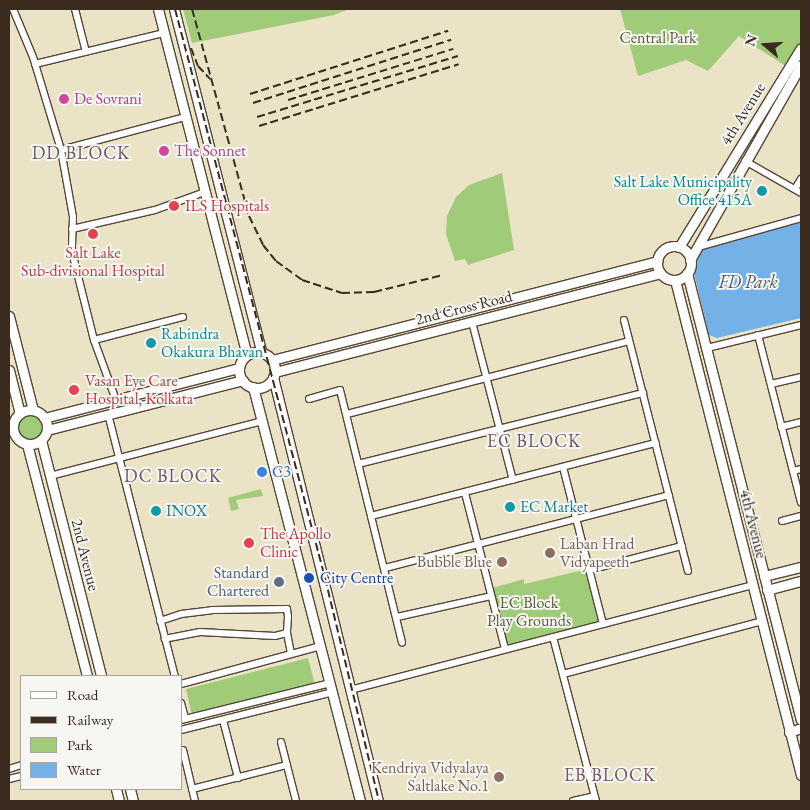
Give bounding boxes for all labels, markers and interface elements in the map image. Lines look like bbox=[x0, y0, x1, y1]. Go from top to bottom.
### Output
north arrow bbox=[740, 20, 790, 70]
park label: Central Park bbox=[619, 28, 697, 48]
text: N bbox=[740, 32, 761, 49]
street label: 4th Avenue bbox=[716, 79, 770, 149]
place label: De Sovrani bbox=[74, 89, 142, 109]
marker: De Sovrani bbox=[58, 93, 70, 105]
place label: The Sonnet bbox=[174, 141, 246, 161]
district label: DD BLOCK bbox=[31, 142, 131, 164]
marker: The Sonnet bbox=[158, 145, 170, 157]
place label: Salt Lake Municipality Office 415A bbox=[614, 172, 752, 210]
marker: Salt Lake Municipality Office 415A bbox=[756, 185, 768, 197]
place label: ILS Hospitals bbox=[185, 196, 269, 216]
marker: ILS Hospitals bbox=[167, 199, 181, 213]
marker: Salt Lake Sub-divisional Hospital bbox=[86, 227, 100, 241]
place label: Salt Lake Sub-divisional Hospital bbox=[21, 243, 165, 281]
water label: FD Park bbox=[718, 271, 778, 293]
street label: 2nd Cross Road bbox=[414, 287, 514, 329]
place label: Rabindra Okakura Bhavan bbox=[161, 324, 263, 362]
marker: Rabindra Okakura Bhavan bbox=[145, 337, 157, 349]
place label: Vasan Eye Care Hospital, Kolkata bbox=[85, 371, 193, 409]
marker: Vasan Eye Care Hospital, Kolkata bbox=[67, 383, 81, 397]
district label: EC BLOCK bbox=[486, 430, 582, 452]
place label: C3 bbox=[272, 462, 291, 482]
district label: DC BLOCK bbox=[123, 465, 223, 487]
marker: C3 bbox=[256, 466, 268, 478]
street label: 4th Avenue bbox=[735, 488, 771, 560]
place label: EC Market bbox=[520, 497, 588, 517]
place label: INOX bbox=[166, 501, 207, 521]
marker: EC Market bbox=[504, 501, 516, 513]
marker: INOX bbox=[150, 505, 162, 517]
street label: 2nd Avenue bbox=[67, 517, 103, 593]
place label: The Apollo Clinic bbox=[260, 524, 331, 562]
place label: Laban Hrad Vidyapeeth bbox=[560, 534, 634, 572]
marker: The Apollo Clinic bbox=[242, 536, 256, 550]
marker: Laban Hrad Vidyapeeth bbox=[544, 547, 556, 559]
place label: Bubble Blue bbox=[417, 552, 492, 572]
marker: Bubble Blue bbox=[496, 556, 508, 568]
place label: Standard Chartered bbox=[207, 563, 269, 601]
place label: City Centre bbox=[320, 568, 393, 588]
marker: City Centre bbox=[302, 571, 316, 585]
marker: Standard Chartered bbox=[273, 576, 285, 588]
park label: EC Block Play Grounds bbox=[487, 593, 571, 631]
legend bbox=[20, 675, 182, 790]
text: Road bbox=[67, 685, 98, 704]
text: Railway bbox=[67, 710, 113, 729]
text: Park bbox=[67, 735, 93, 754]
place label: Kendriya Vidyalaya Saltlake No.1 bbox=[371, 758, 489, 796]
text: Water bbox=[67, 760, 101, 779]
district label: EB BLOCK bbox=[563, 764, 657, 786]
marker: Kendriya Vidyalaya Saltlake No.1 bbox=[493, 771, 505, 783]

